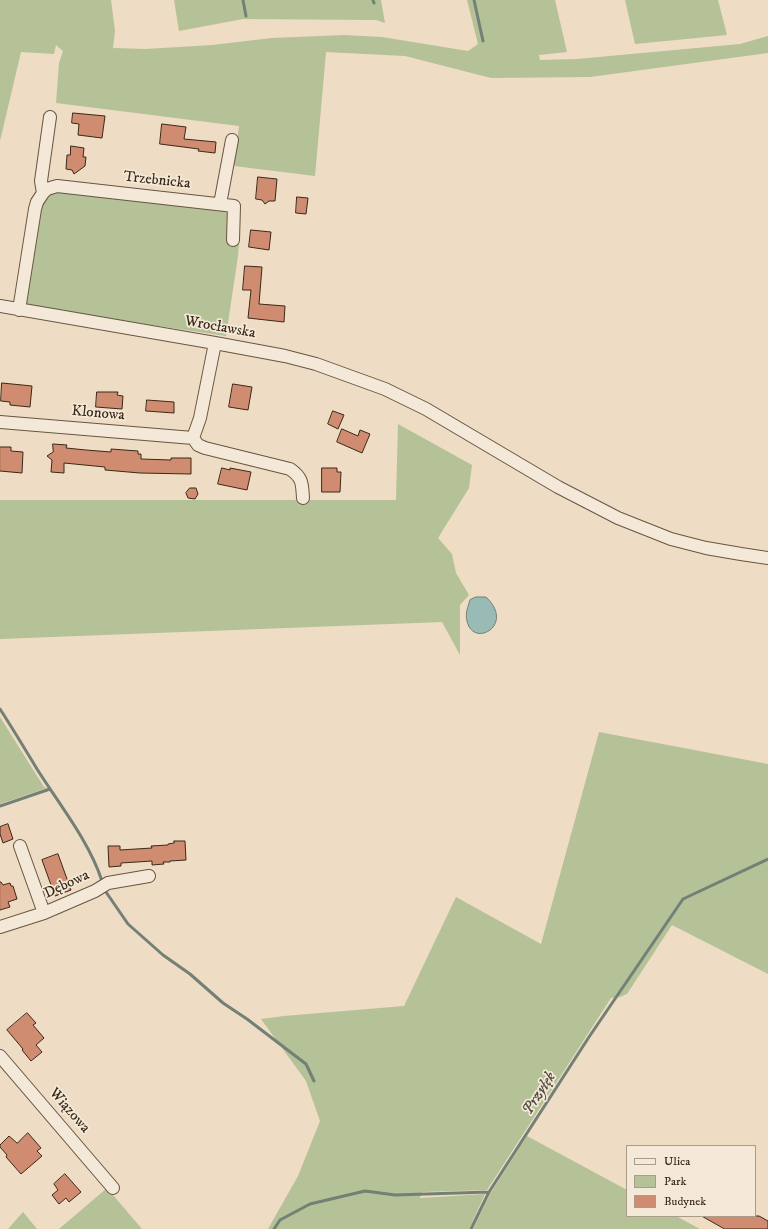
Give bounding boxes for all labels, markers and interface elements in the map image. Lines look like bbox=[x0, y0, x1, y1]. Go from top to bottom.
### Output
street label: Trzebnicka bbox=[123, 169, 191, 193]
street label: Wrocławska bbox=[183, 313, 257, 343]
street label: Klonowa bbox=[71, 403, 125, 425]
street label: Dębowa bbox=[42, 867, 92, 903]
water label: Przyłęk bbox=[519, 1069, 561, 1119]
street label: Wiązowa bbox=[45, 1085, 93, 1137]
legend bbox=[626, 1145, 756, 1217]
text: Ulica bbox=[664, 1154, 690, 1169]
text: Park bbox=[664, 1174, 686, 1189]
text: Budynek bbox=[664, 1194, 706, 1209]

